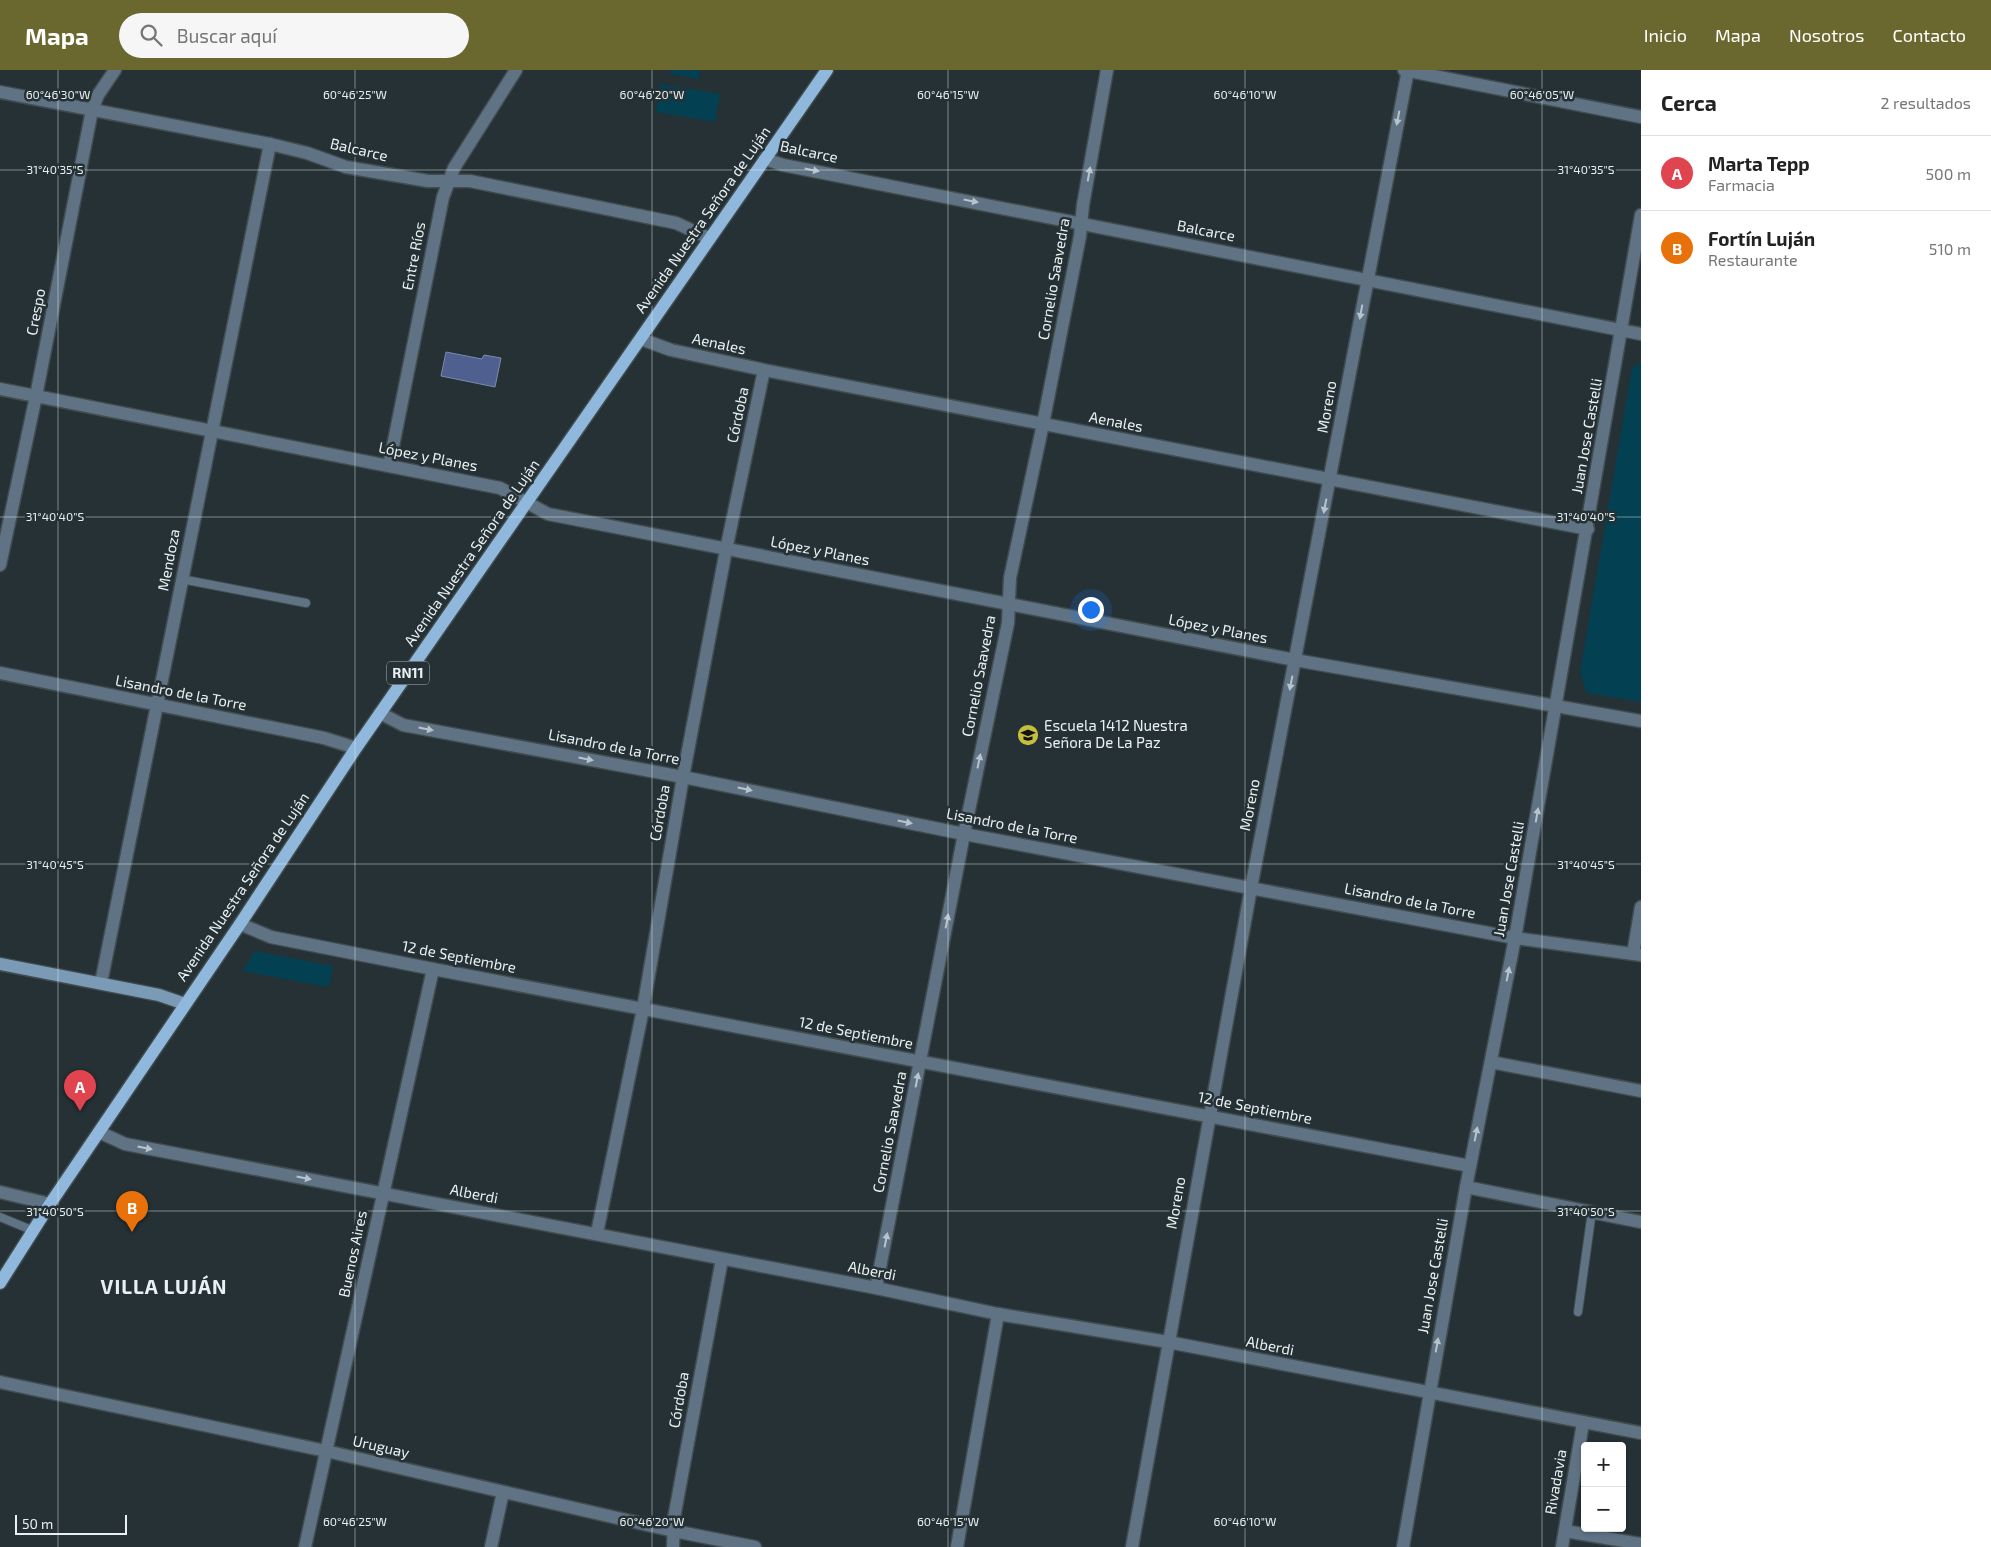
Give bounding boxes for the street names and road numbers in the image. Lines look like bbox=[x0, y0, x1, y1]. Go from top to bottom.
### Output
street label: Avenida Nuestra Señora de Luján bbox=[631, 123, 775, 317]
street label: Balcarce bbox=[329, 134, 390, 164]
street label: Balcarce bbox=[779, 136, 840, 166]
street label: Cornelio Saavedra bbox=[1033, 216, 1073, 341]
street label: Balcarce bbox=[1176, 216, 1237, 244]
street label: Entre Ríos bbox=[398, 220, 428, 291]
street label: Crespo bbox=[22, 287, 48, 337]
street label: Aenales bbox=[691, 329, 748, 357]
street label: Juan Jose Castelli bbox=[1567, 377, 1605, 495]
street label: Moreno bbox=[1313, 379, 1339, 434]
street label: Córdoba bbox=[722, 385, 752, 444]
street label: Aenales bbox=[1088, 407, 1145, 435]
street label: López y Planes bbox=[377, 438, 479, 474]
street label: Avenida Nuestra Señora de Luján bbox=[400, 456, 544, 650]
street label: Mendoza bbox=[153, 527, 183, 592]
street label: López y Planes bbox=[769, 532, 871, 568]
street label: López y Planes bbox=[1167, 610, 1269, 646]
street label: Cornelio Saavedra bbox=[957, 613, 999, 738]
road number: RN11 bbox=[387, 662, 429, 684]
street label: Lisandro de la Torre bbox=[114, 670, 248, 714]
street label: Lisandro de la Torre bbox=[547, 724, 681, 768]
street label: Moreno bbox=[1235, 777, 1263, 832]
street label: Córdoba bbox=[645, 783, 673, 842]
street label: Avenida Nuestra Señora de Luján bbox=[172, 789, 313, 985]
street label: Lisandro de la Torre bbox=[945, 803, 1079, 847]
street label: Juan Jose Castelli bbox=[1489, 820, 1527, 938]
street label: Lisandro de la Torre bbox=[1343, 878, 1477, 922]
street label: 12 de Septiembre bbox=[401, 936, 518, 976]
street label: 12 de Septiembre bbox=[798, 1012, 915, 1052]
street label: Cornelio Saavedra bbox=[868, 1069, 910, 1194]
street label: 12 de Septiembre bbox=[1197, 1087, 1314, 1127]
street label: Moreno bbox=[1162, 1175, 1188, 1230]
street label: Alberdi bbox=[449, 1180, 500, 1206]
street label: Buenos Aires bbox=[334, 1209, 370, 1299]
street label: Juan Jose Castelli bbox=[1413, 1217, 1451, 1335]
street label: Alberdi bbox=[847, 1257, 898, 1283]
street label: Alberdi bbox=[1245, 1332, 1296, 1358]
street label: Córdoba bbox=[664, 1370, 692, 1429]
street label: Uruguay bbox=[351, 1431, 411, 1461]
street label: Rivadavia bbox=[1540, 1448, 1570, 1516]

